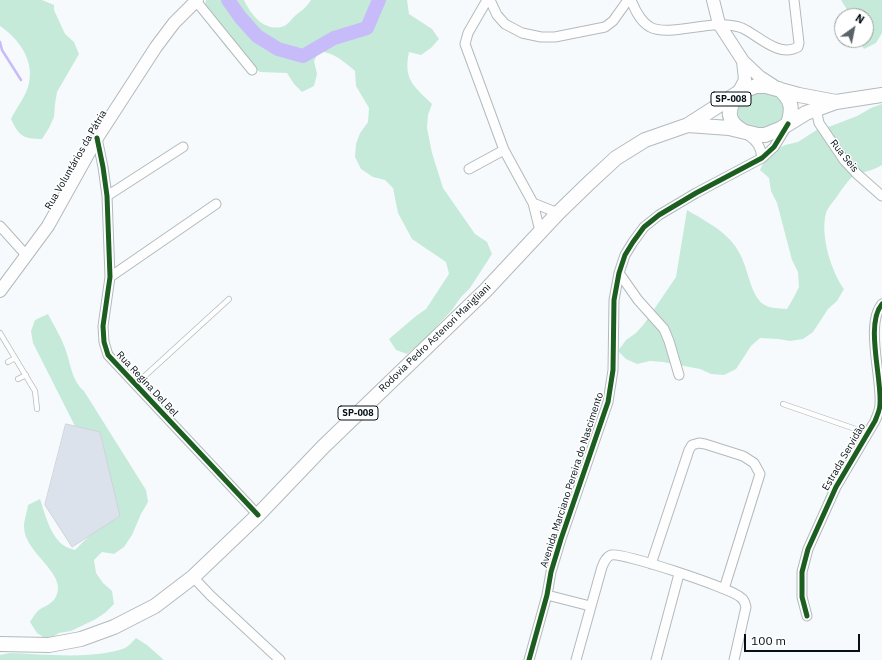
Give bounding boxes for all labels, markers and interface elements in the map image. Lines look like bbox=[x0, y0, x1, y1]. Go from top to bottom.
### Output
north arrow bbox=[834, 8, 874, 48]
text: N bbox=[853, 11, 867, 27]
road number: SP-008 bbox=[711, 92, 751, 106]
street label: Rua Voluntários da Pátria bbox=[43, 108, 109, 212]
street label: Rua Seis bbox=[827, 137, 861, 175]
street label: Rodovia Pedro Astenori Marigliani bbox=[377, 281, 493, 395]
street label: Rua Regina Del Bel bbox=[114, 349, 180, 419]
street label: Avenida Marciano Pereira do Nascimento bbox=[538, 391, 606, 569]
road number: SP-008 bbox=[338, 406, 378, 420]
street label: Estrada Servidão bbox=[820, 421, 868, 493]
scale bar bbox=[746, 626, 862, 652]
text: 100 m bbox=[751, 633, 786, 648]

